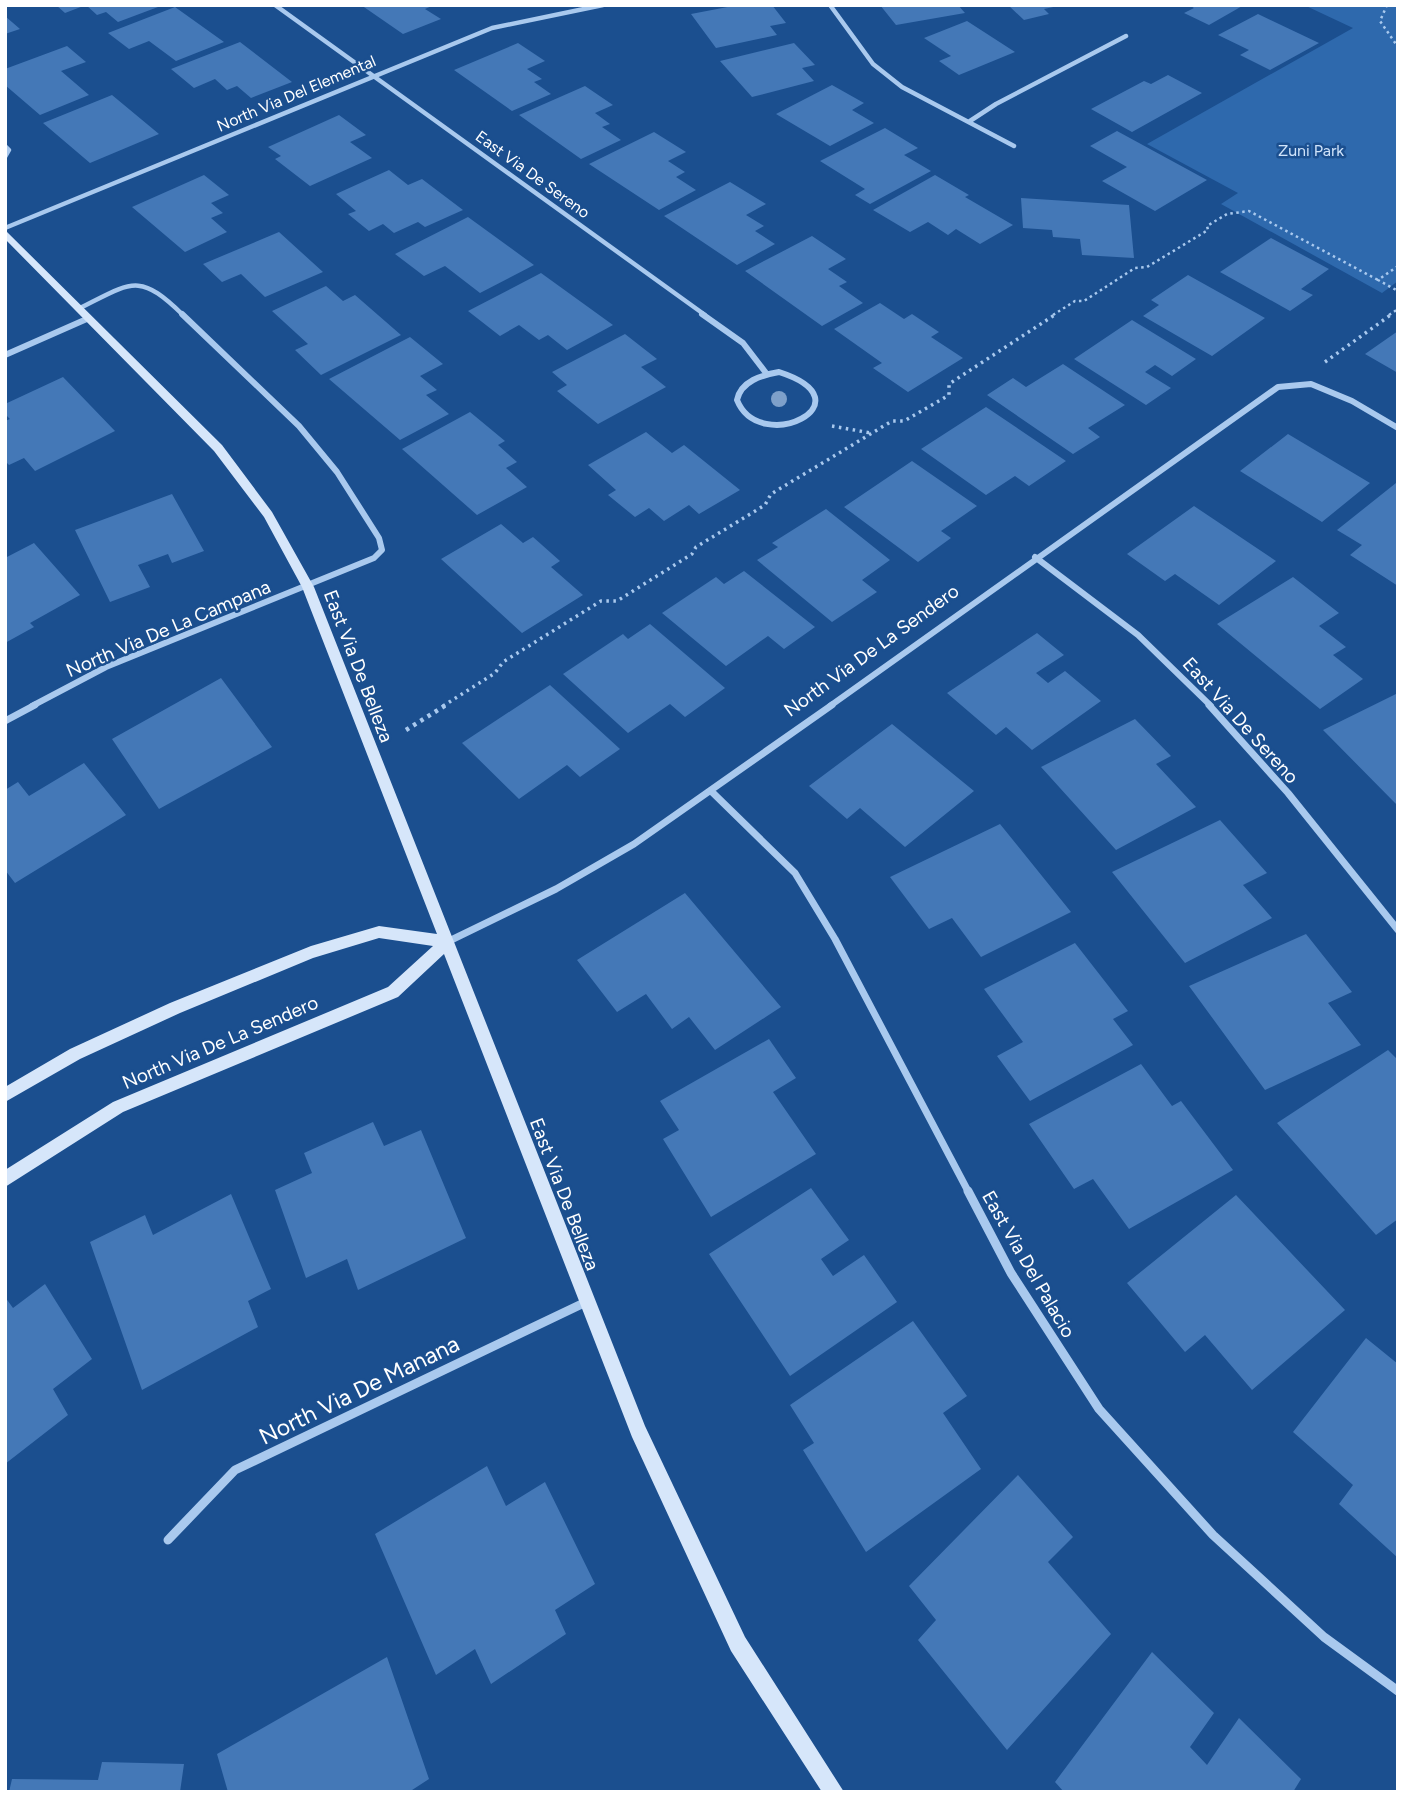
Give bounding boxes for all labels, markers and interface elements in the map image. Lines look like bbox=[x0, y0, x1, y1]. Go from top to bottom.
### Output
street label: North Via Del Elemental bbox=[214, 51, 379, 136]
street label: East Via De Sereno bbox=[472, 127, 594, 222]
park label: Zuni Park bbox=[1278, 141, 1344, 160]
street label: North Via De La Campana bbox=[63, 575, 274, 682]
street label: North Via De La Sendero bbox=[779, 579, 963, 722]
street label: East Via De Belleza bbox=[319, 587, 398, 746]
street label: East Via De Sereno bbox=[1178, 652, 1303, 788]
street label: North Via De La Sendero bbox=[119, 991, 322, 1094]
street label: East Via De Belleza bbox=[525, 1115, 604, 1274]
street label: East Via Del Palacio bbox=[977, 1187, 1080, 1342]
street label: North Via De Manana bbox=[254, 1329, 464, 1451]

